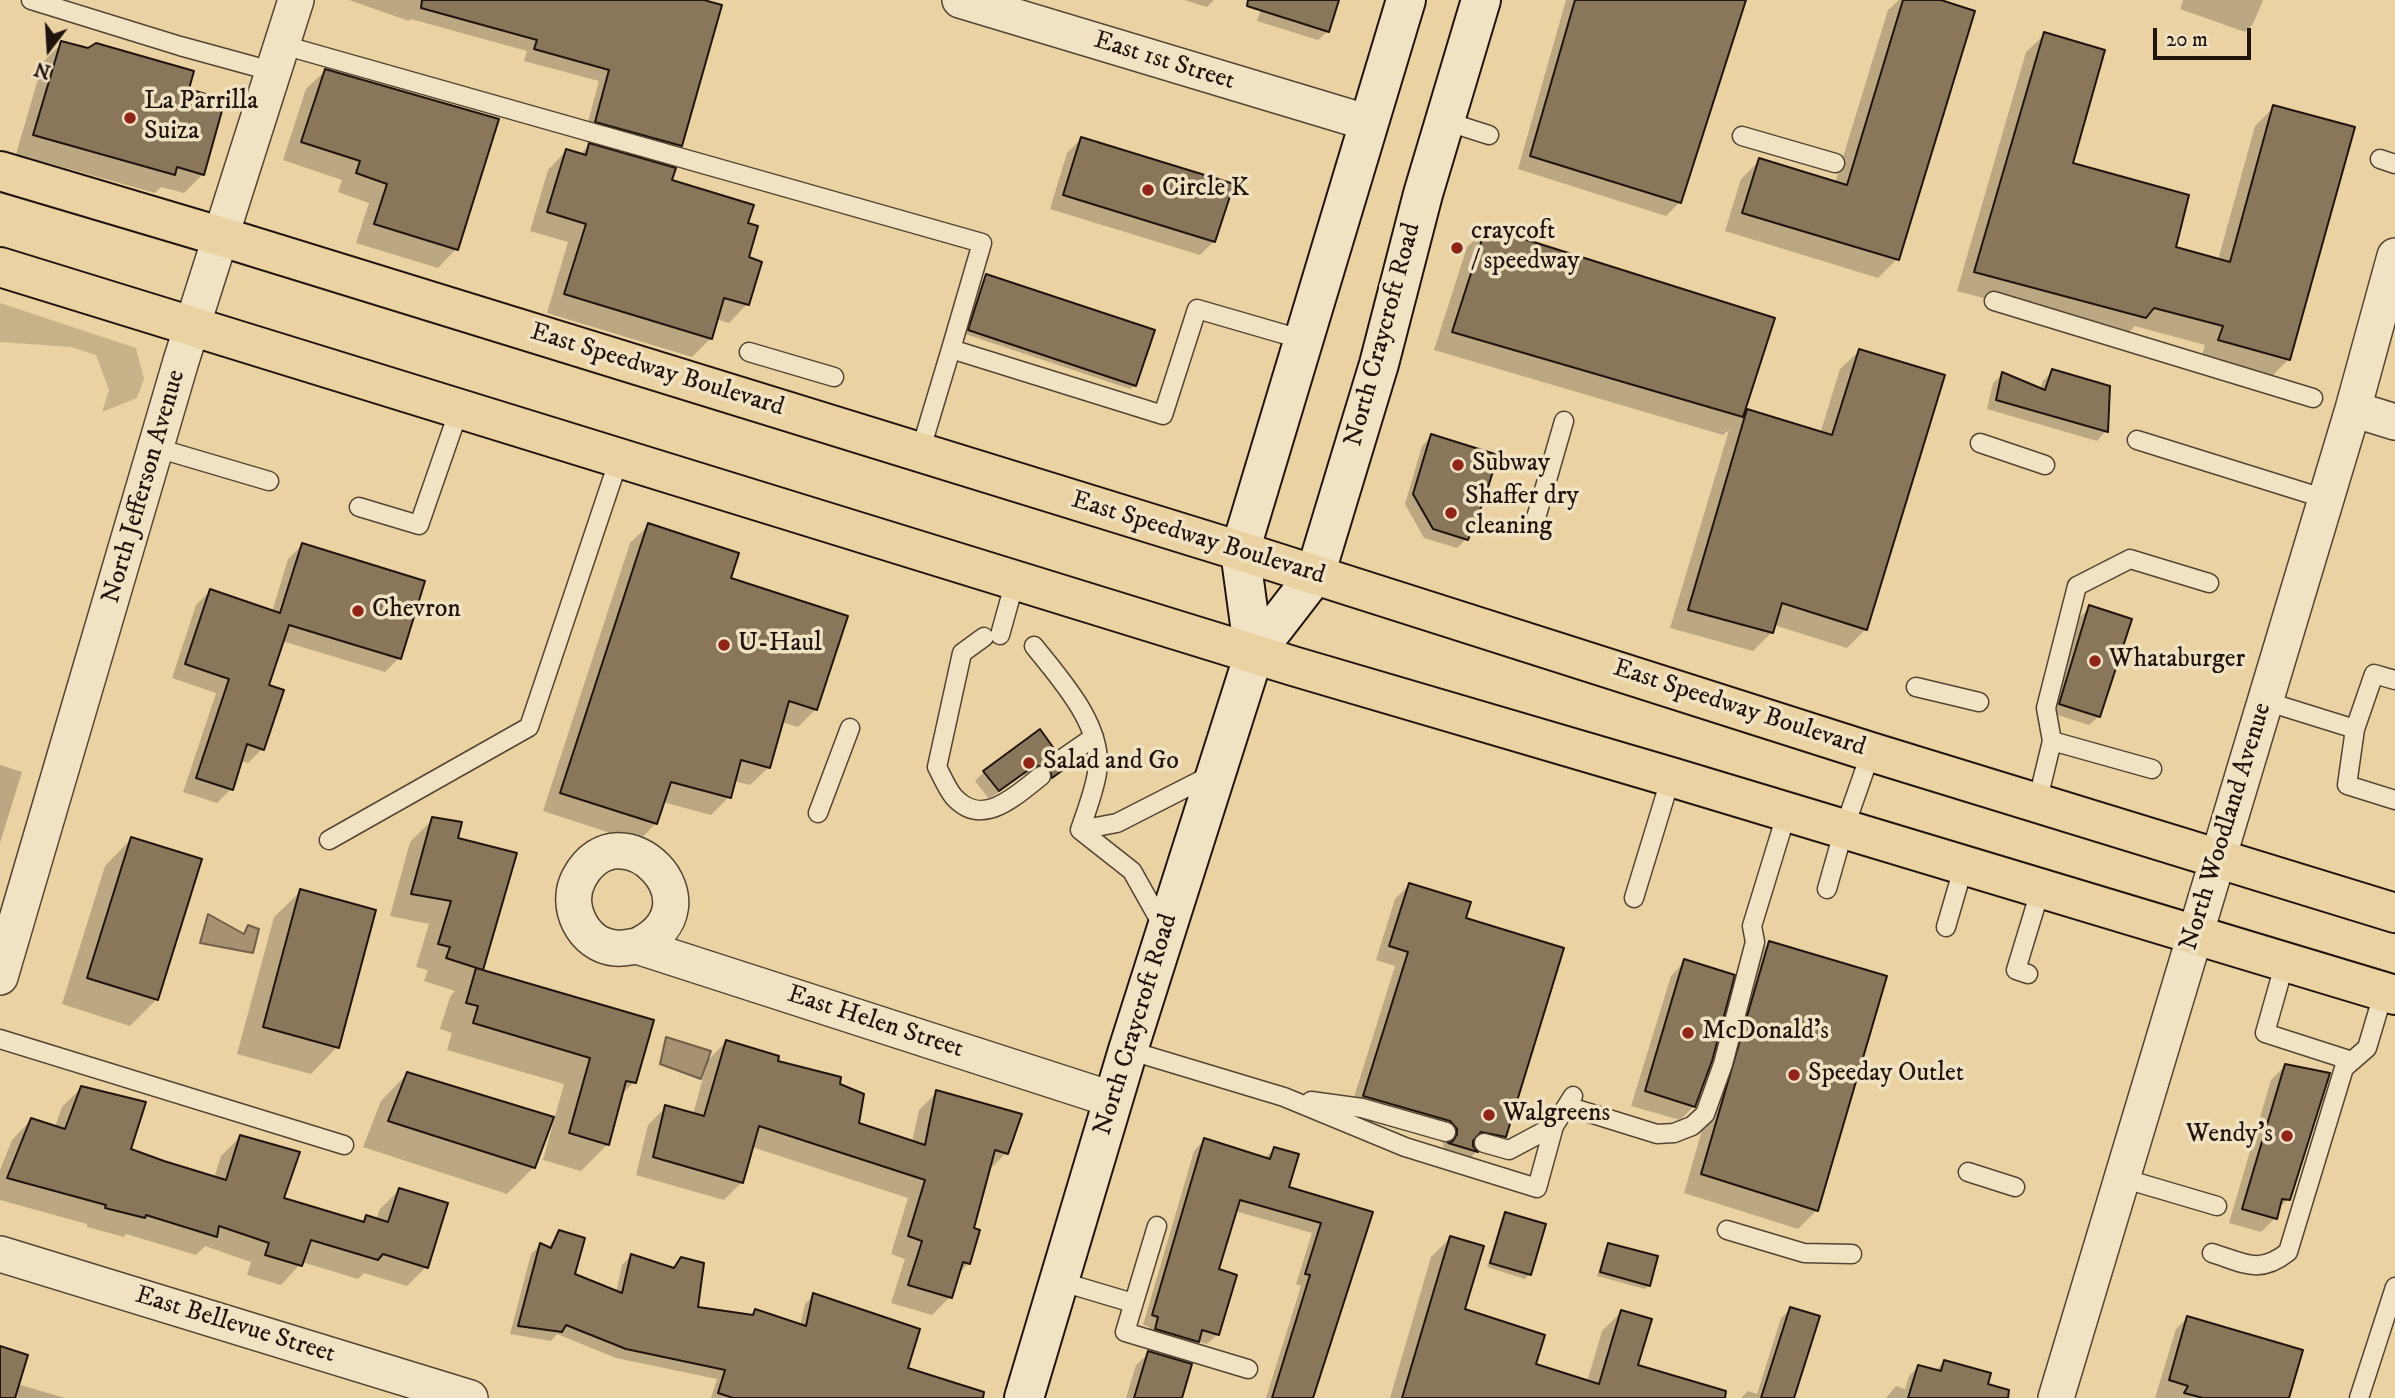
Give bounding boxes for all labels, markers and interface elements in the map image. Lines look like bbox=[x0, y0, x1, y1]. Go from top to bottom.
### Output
north arrow bbox=[14, 14, 84, 84]
scale bar bbox=[2157, 14, 2255, 58]
street label: East 1st Street bbox=[1090, 26, 1238, 98]
text: 20 m bbox=[2166, 27, 2208, 53]
text: N bbox=[32, 56, 54, 83]
place label: La Parrilla Suiza bbox=[144, 87, 258, 148]
marker: La Parrilla Suiza bbox=[122, 110, 138, 126]
place label: Circle K bbox=[1162, 174, 1249, 206]
marker: Circle K bbox=[1140, 182, 1156, 198]
place label: craycoft / speedway bbox=[1471, 217, 1580, 278]
street label: North Craycroft Road bbox=[1339, 220, 1429, 450]
marker: craycoft / speedway bbox=[1449, 240, 1465, 256]
street label: East Speedway Boulevard bbox=[526, 318, 788, 424]
street label: North Jefferson Avenue bbox=[97, 367, 193, 607]
place label: Subway bbox=[1472, 449, 1550, 481]
marker: Subway bbox=[1450, 457, 1466, 473]
place label: Shaffer dry cleaning bbox=[1465, 482, 1579, 544]
street label: East Speedway Boulevard bbox=[1067, 486, 1329, 592]
marker: Shaffer dry cleaning bbox=[1443, 505, 1459, 521]
place label: Chevron bbox=[372, 595, 461, 627]
marker: Chevron bbox=[350, 603, 366, 619]
place label: U-Haul bbox=[738, 629, 822, 661]
marker: U-Haul bbox=[716, 637, 732, 653]
place label: Whataburger bbox=[2109, 645, 2245, 677]
street label: East Speedway Boulevard bbox=[1609, 653, 1869, 765]
marker: Whataburger bbox=[2087, 653, 2103, 669]
street label: North Woodland Avenue bbox=[2174, 699, 2280, 955]
place label: Salad and Go bbox=[1043, 747, 1179, 779]
marker: Salad and Go bbox=[1021, 755, 1037, 771]
street label: North Craycroft Road bbox=[1088, 910, 1186, 1140]
street label: East Helen Street bbox=[783, 980, 967, 1066]
place label: McDonald's bbox=[1702, 1017, 1829, 1049]
marker: McDonald's bbox=[1680, 1025, 1696, 1041]
place label: Speeday Outlet bbox=[1808, 1059, 1964, 1091]
marker: Speeday Outlet bbox=[1786, 1067, 1802, 1083]
place label: Walgreens bbox=[1503, 1099, 1610, 1131]
marker: Walgreens bbox=[1481, 1107, 1497, 1123]
place label: Wendy's bbox=[2186, 1120, 2273, 1152]
marker: Wendy's bbox=[2279, 1128, 2295, 1144]
street label: East Bellevue Street bbox=[131, 1281, 339, 1371]

